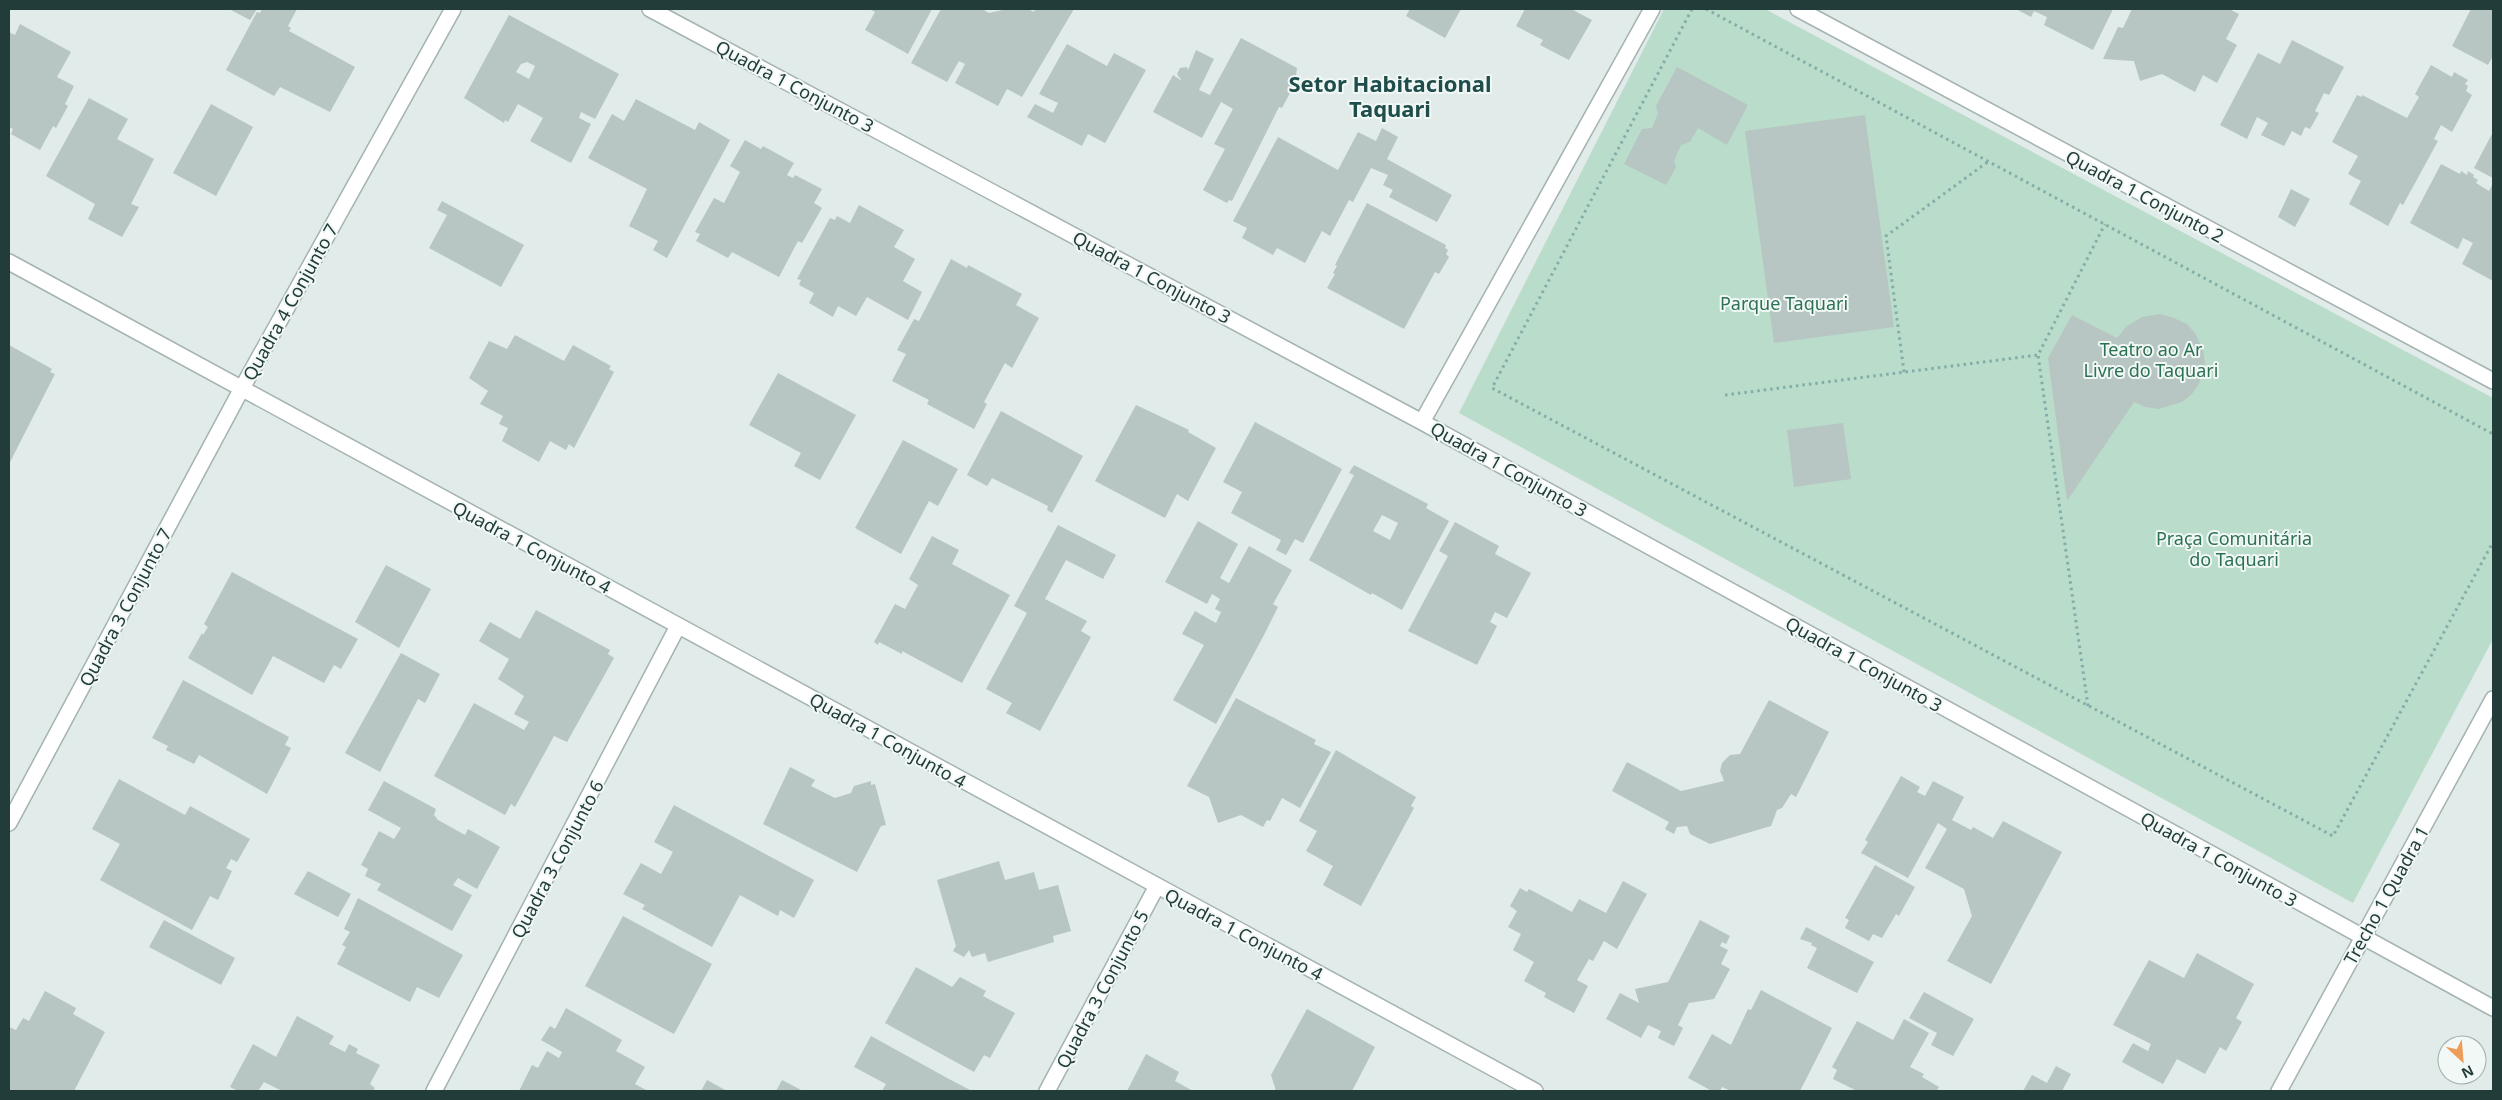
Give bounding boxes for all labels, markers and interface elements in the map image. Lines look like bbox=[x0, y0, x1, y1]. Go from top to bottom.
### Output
street label: Quadra 1 Conjunto 3 bbox=[712, 34, 878, 138]
district label: Setor Habitacional Taquari bbox=[1288, 68, 1492, 123]
street label: Quadra 1 Conjunto 2 bbox=[2062, 144, 2228, 248]
street label: Quadra 4 Conjunto 7 bbox=[237, 219, 343, 385]
street label: Quadra 1 Conjunto 3 bbox=[1069, 225, 1235, 329]
park label: Parque Taquari bbox=[1720, 291, 1848, 315]
park label: Teatro ao Ar Livre do Taquari bbox=[2084, 337, 2218, 382]
street label: Quadra 1 Conjunto 3 bbox=[1426, 416, 1592, 522]
street label: Quadra 1 Conjunto 4 bbox=[449, 495, 615, 599]
street label: Quadra 3 Conjunto 7 bbox=[73, 524, 177, 690]
park label: Praça Comunitária do Taquari bbox=[2156, 526, 2312, 571]
street label: Quadra 1 Conjunto 3 bbox=[1781, 611, 1947, 717]
street label: Quadra 1 Conjunto 4 bbox=[805, 687, 971, 793]
street label: Quadra 3 Conjunto 6 bbox=[505, 776, 609, 942]
street label: Quadra 1 Conjunto 3 bbox=[2136, 806, 2302, 912]
street label: Trecho 1 Quadra 1 bbox=[2338, 821, 2434, 969]
street label: Quadra 1 Conjunto 4 bbox=[1161, 882, 1327, 986]
street label: Quadra 3 Conjunto 5 bbox=[1050, 906, 1154, 1072]
north arrow bbox=[2437, 1035, 2487, 1085]
text: N bbox=[2459, 1061, 2477, 1083]

